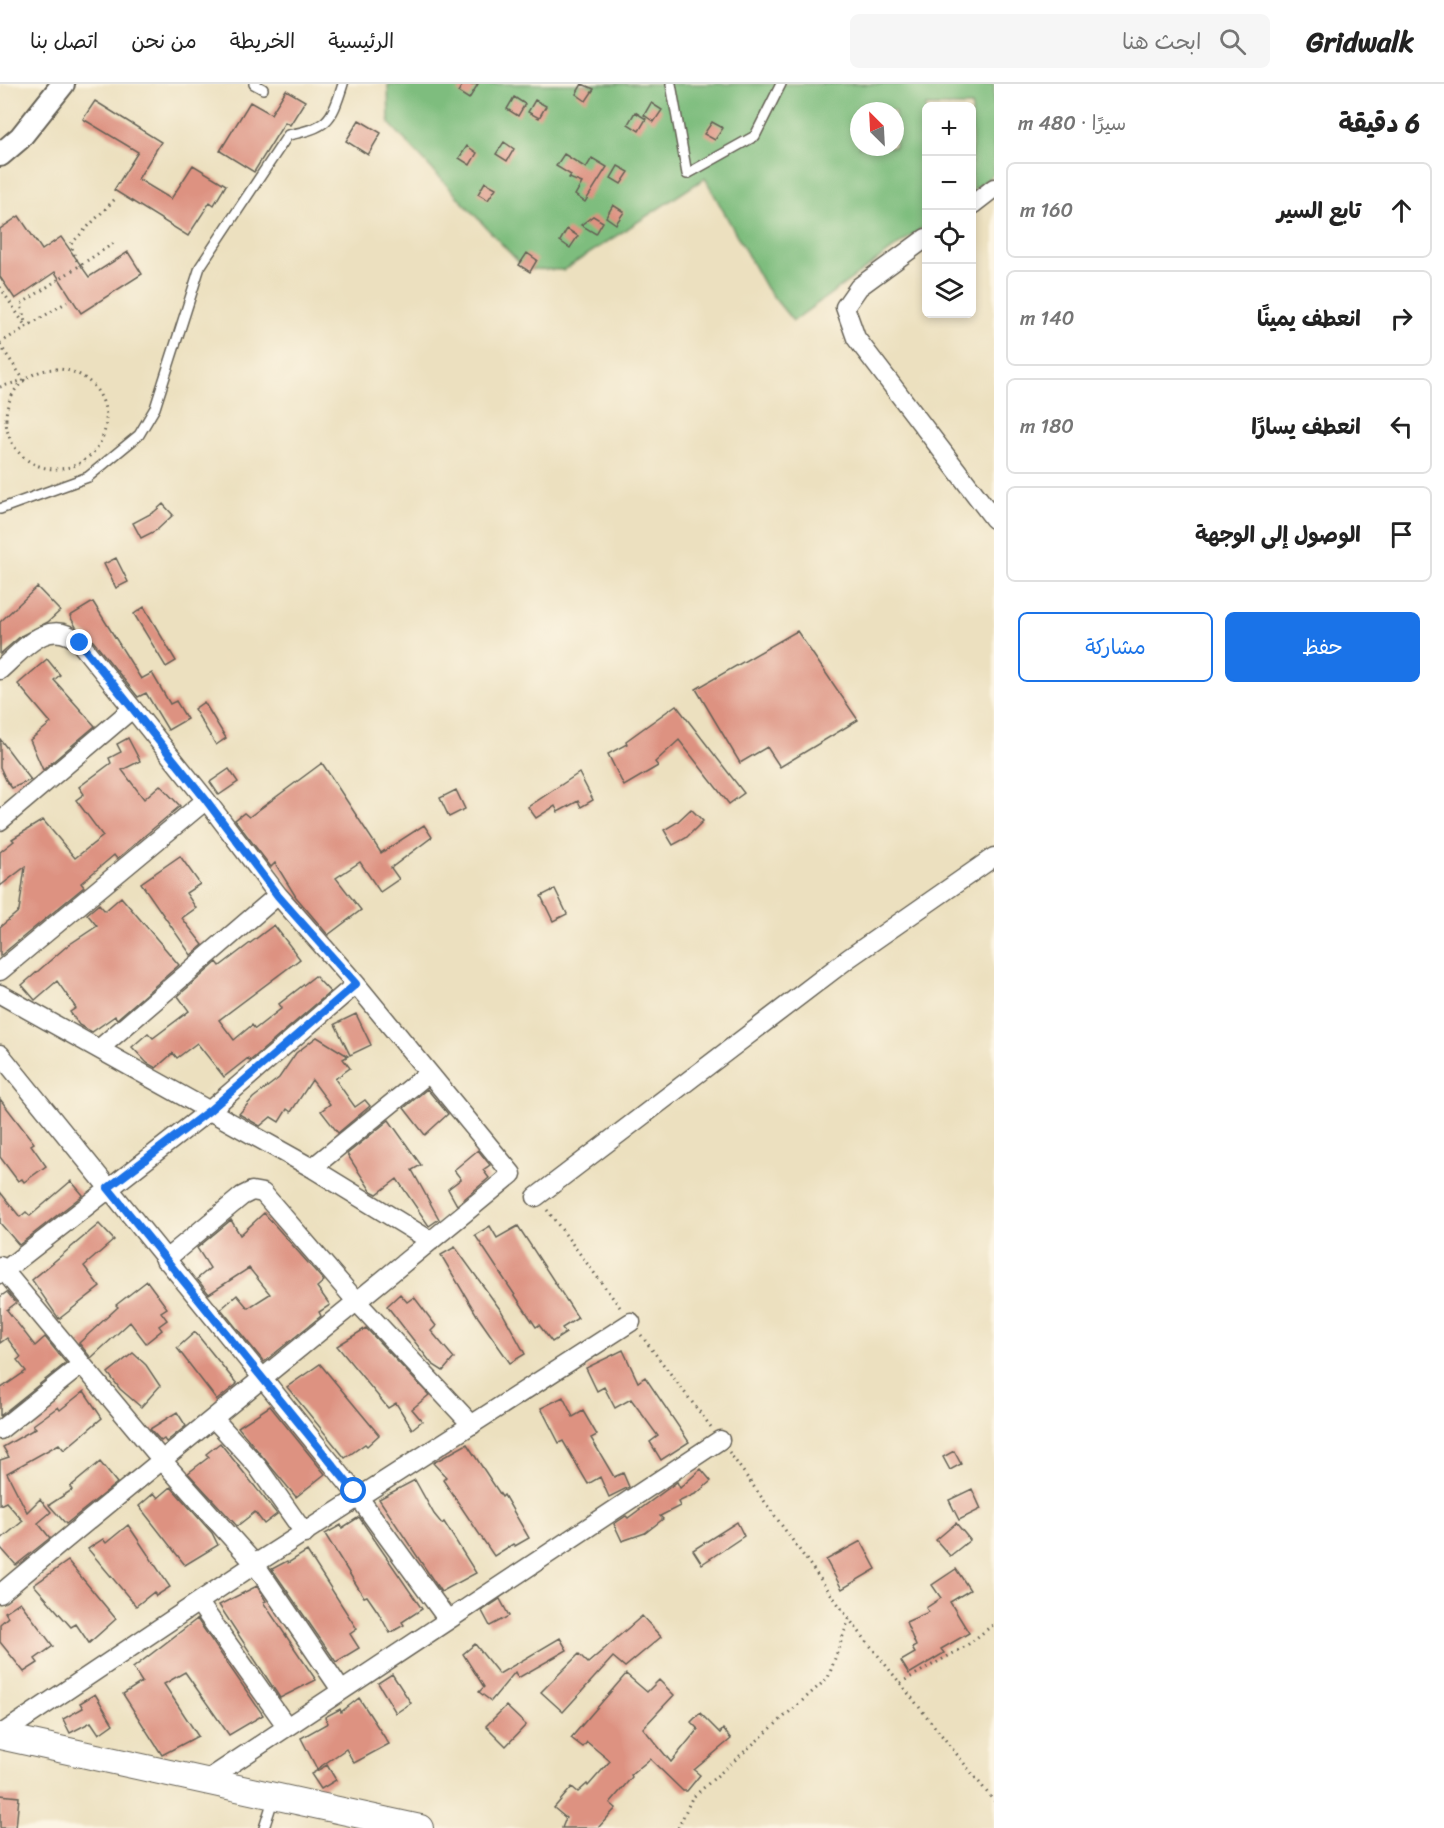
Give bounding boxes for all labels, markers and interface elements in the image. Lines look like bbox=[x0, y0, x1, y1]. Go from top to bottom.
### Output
search box bbox=[850, 14, 1270, 68]
text: Gridwalk bbox=[1306, 17, 1414, 66]
text: اتصل بنا bbox=[30, 22, 98, 60]
text: من نحن bbox=[131, 22, 197, 60]
text: الخريطة bbox=[230, 22, 295, 60]
text: الرئيسية bbox=[328, 22, 394, 60]
text: ابحث هنا bbox=[1122, 22, 1201, 61]
icon: search bbox=[1216, 25, 1249, 58]
text: 6 دقيقة bbox=[1338, 100, 1420, 146]
north arrow bbox=[850, 102, 904, 156]
map controls bbox=[922, 102, 976, 318]
button: + bbox=[922, 102, 976, 156]
text: سيرًا · 480 m bbox=[1018, 106, 1126, 141]
button: − bbox=[922, 156, 976, 210]
text: تابع السير bbox=[1277, 191, 1361, 230]
text: 160 m bbox=[1020, 193, 1073, 228]
icon: ahead bbox=[1385, 194, 1418, 227]
button: locate bbox=[922, 210, 976, 264]
button: layers bbox=[922, 264, 976, 318]
text: انعطف يمينًا bbox=[1257, 299, 1361, 338]
text: 140 m bbox=[1020, 301, 1074, 336]
icon: right bbox=[1385, 302, 1418, 335]
text: انعطف يسارًا bbox=[1251, 407, 1361, 446]
text: 180 m bbox=[1020, 409, 1074, 444]
icon: left bbox=[1385, 410, 1418, 443]
text: الوصول إلى الوجهة bbox=[1195, 515, 1361, 554]
icon: arrive bbox=[1385, 518, 1418, 551]
button: مشاركة bbox=[1018, 612, 1213, 682]
button: حفظ bbox=[1225, 612, 1420, 682]
route end bbox=[66, 629, 92, 655]
route start bbox=[340, 1477, 366, 1503]

